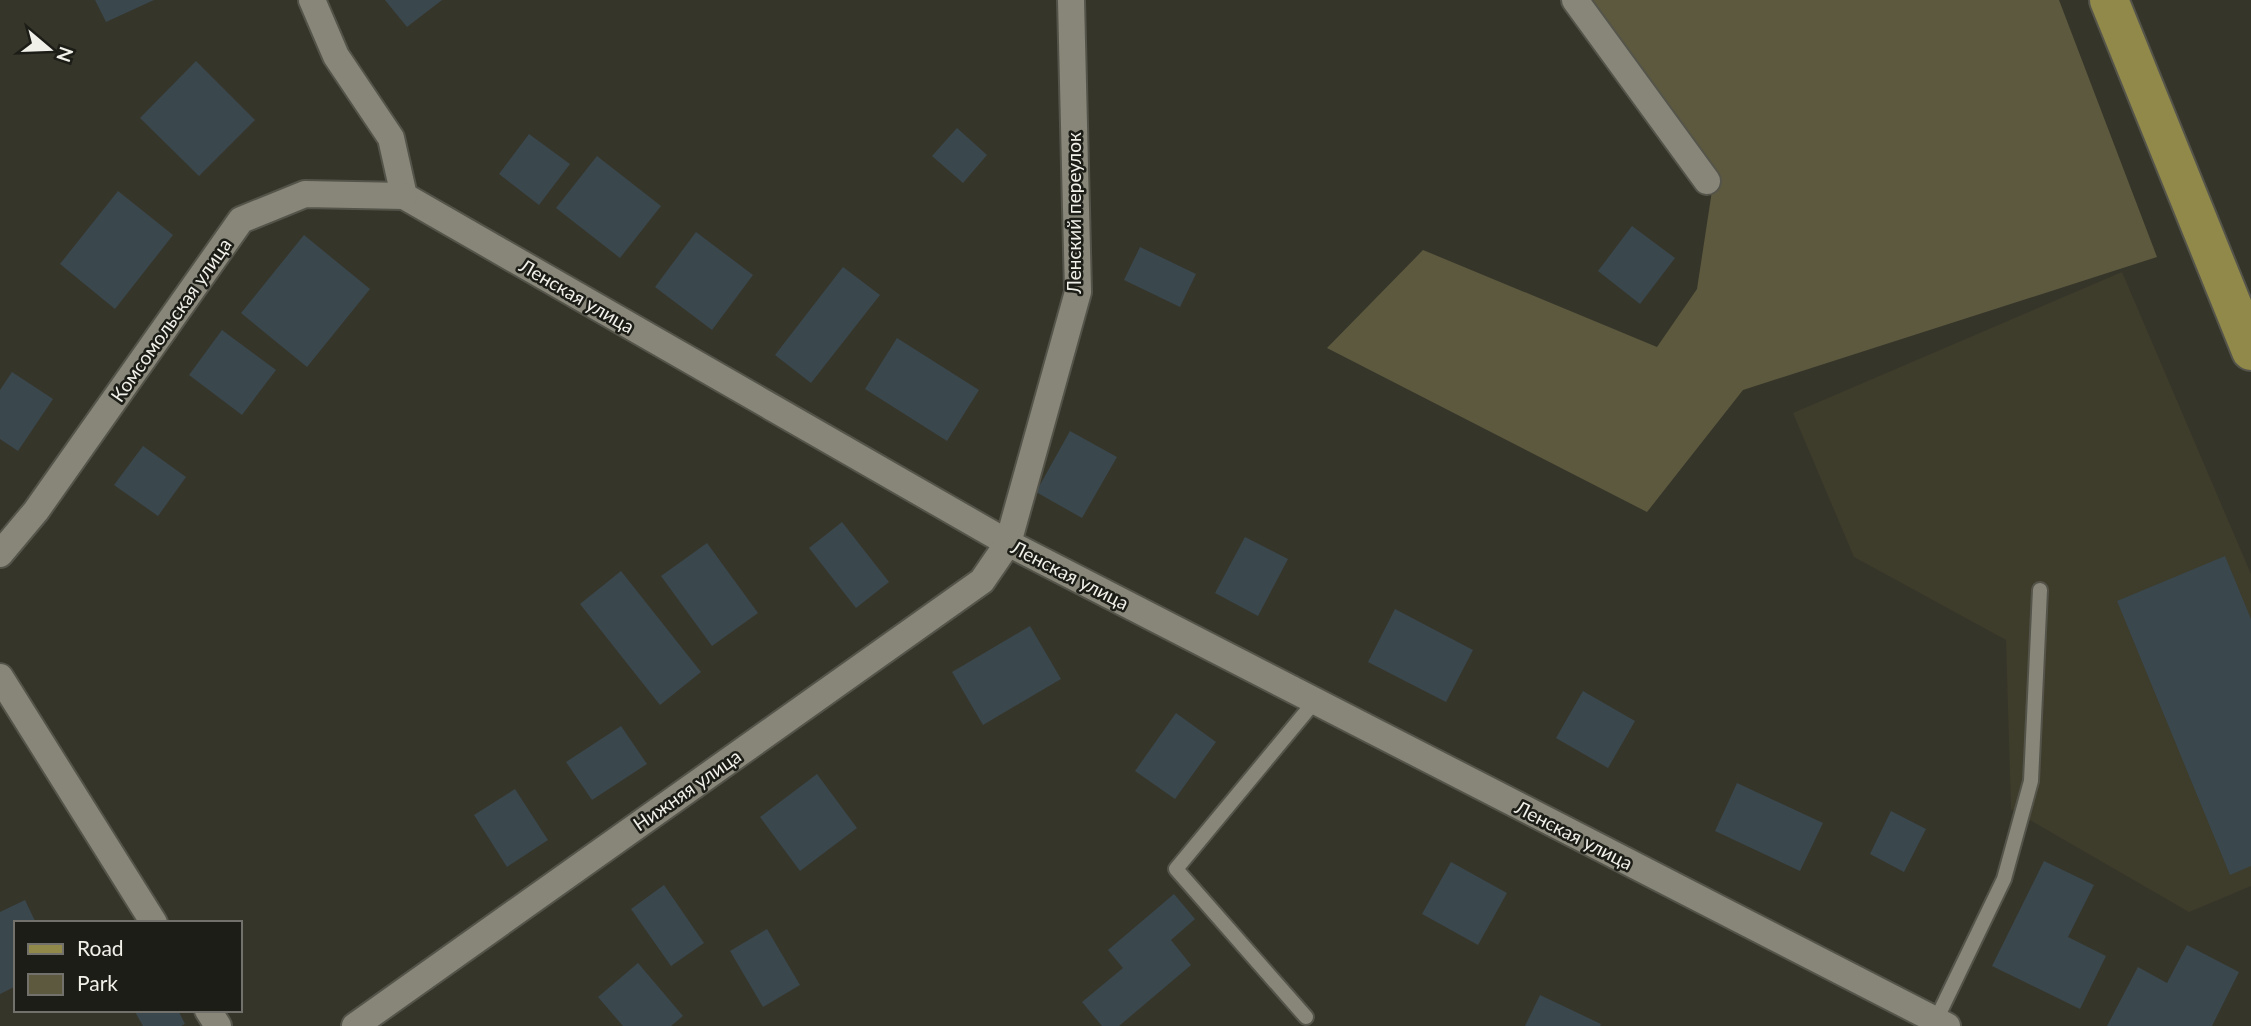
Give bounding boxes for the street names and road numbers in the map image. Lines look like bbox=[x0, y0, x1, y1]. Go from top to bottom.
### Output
street label: Ленский переулок bbox=[1062, 132, 1085, 295]
street label: Комсомольская улица bbox=[105, 233, 236, 406]
street label: Ленская улица bbox=[515, 253, 639, 338]
street label: Ленская улица bbox=[1007, 535, 1133, 614]
street label: Нижняя улица bbox=[628, 744, 745, 835]
street label: Ленская улица bbox=[1511, 795, 1637, 874]

